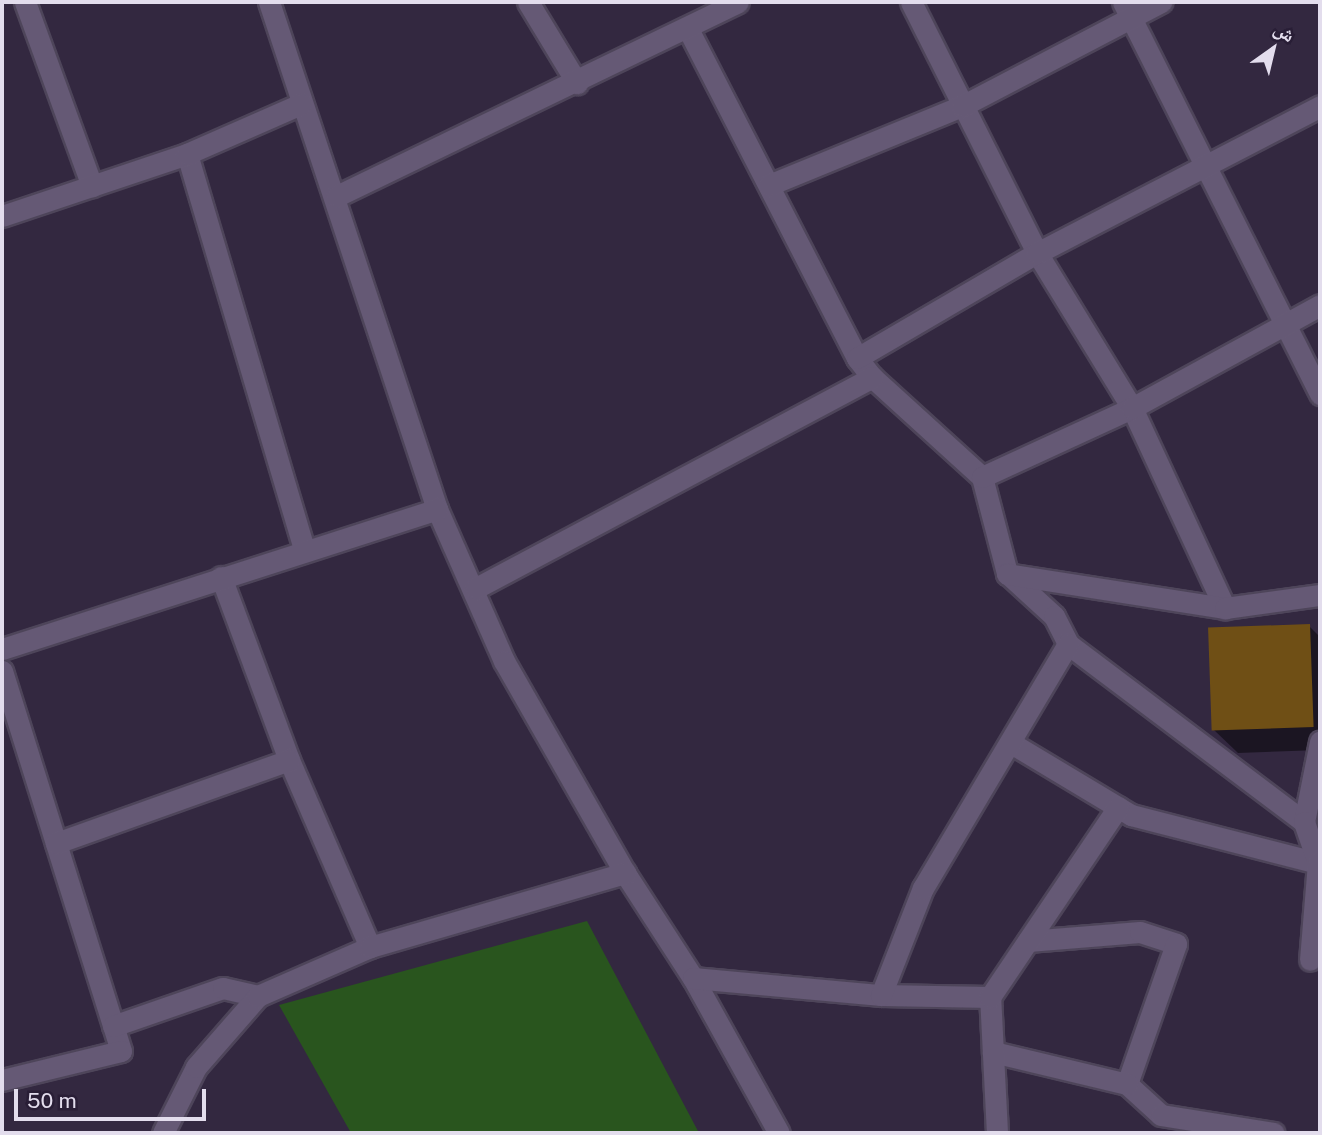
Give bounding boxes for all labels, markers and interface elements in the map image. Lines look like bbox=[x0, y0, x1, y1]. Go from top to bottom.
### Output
north arrow bbox=[1238, 14, 1308, 84]
text: ش bbox=[1270, 17, 1299, 46]
scale bar bbox=[18, 1076, 210, 1120]
text: 50 m bbox=[27, 1088, 77, 1113]

